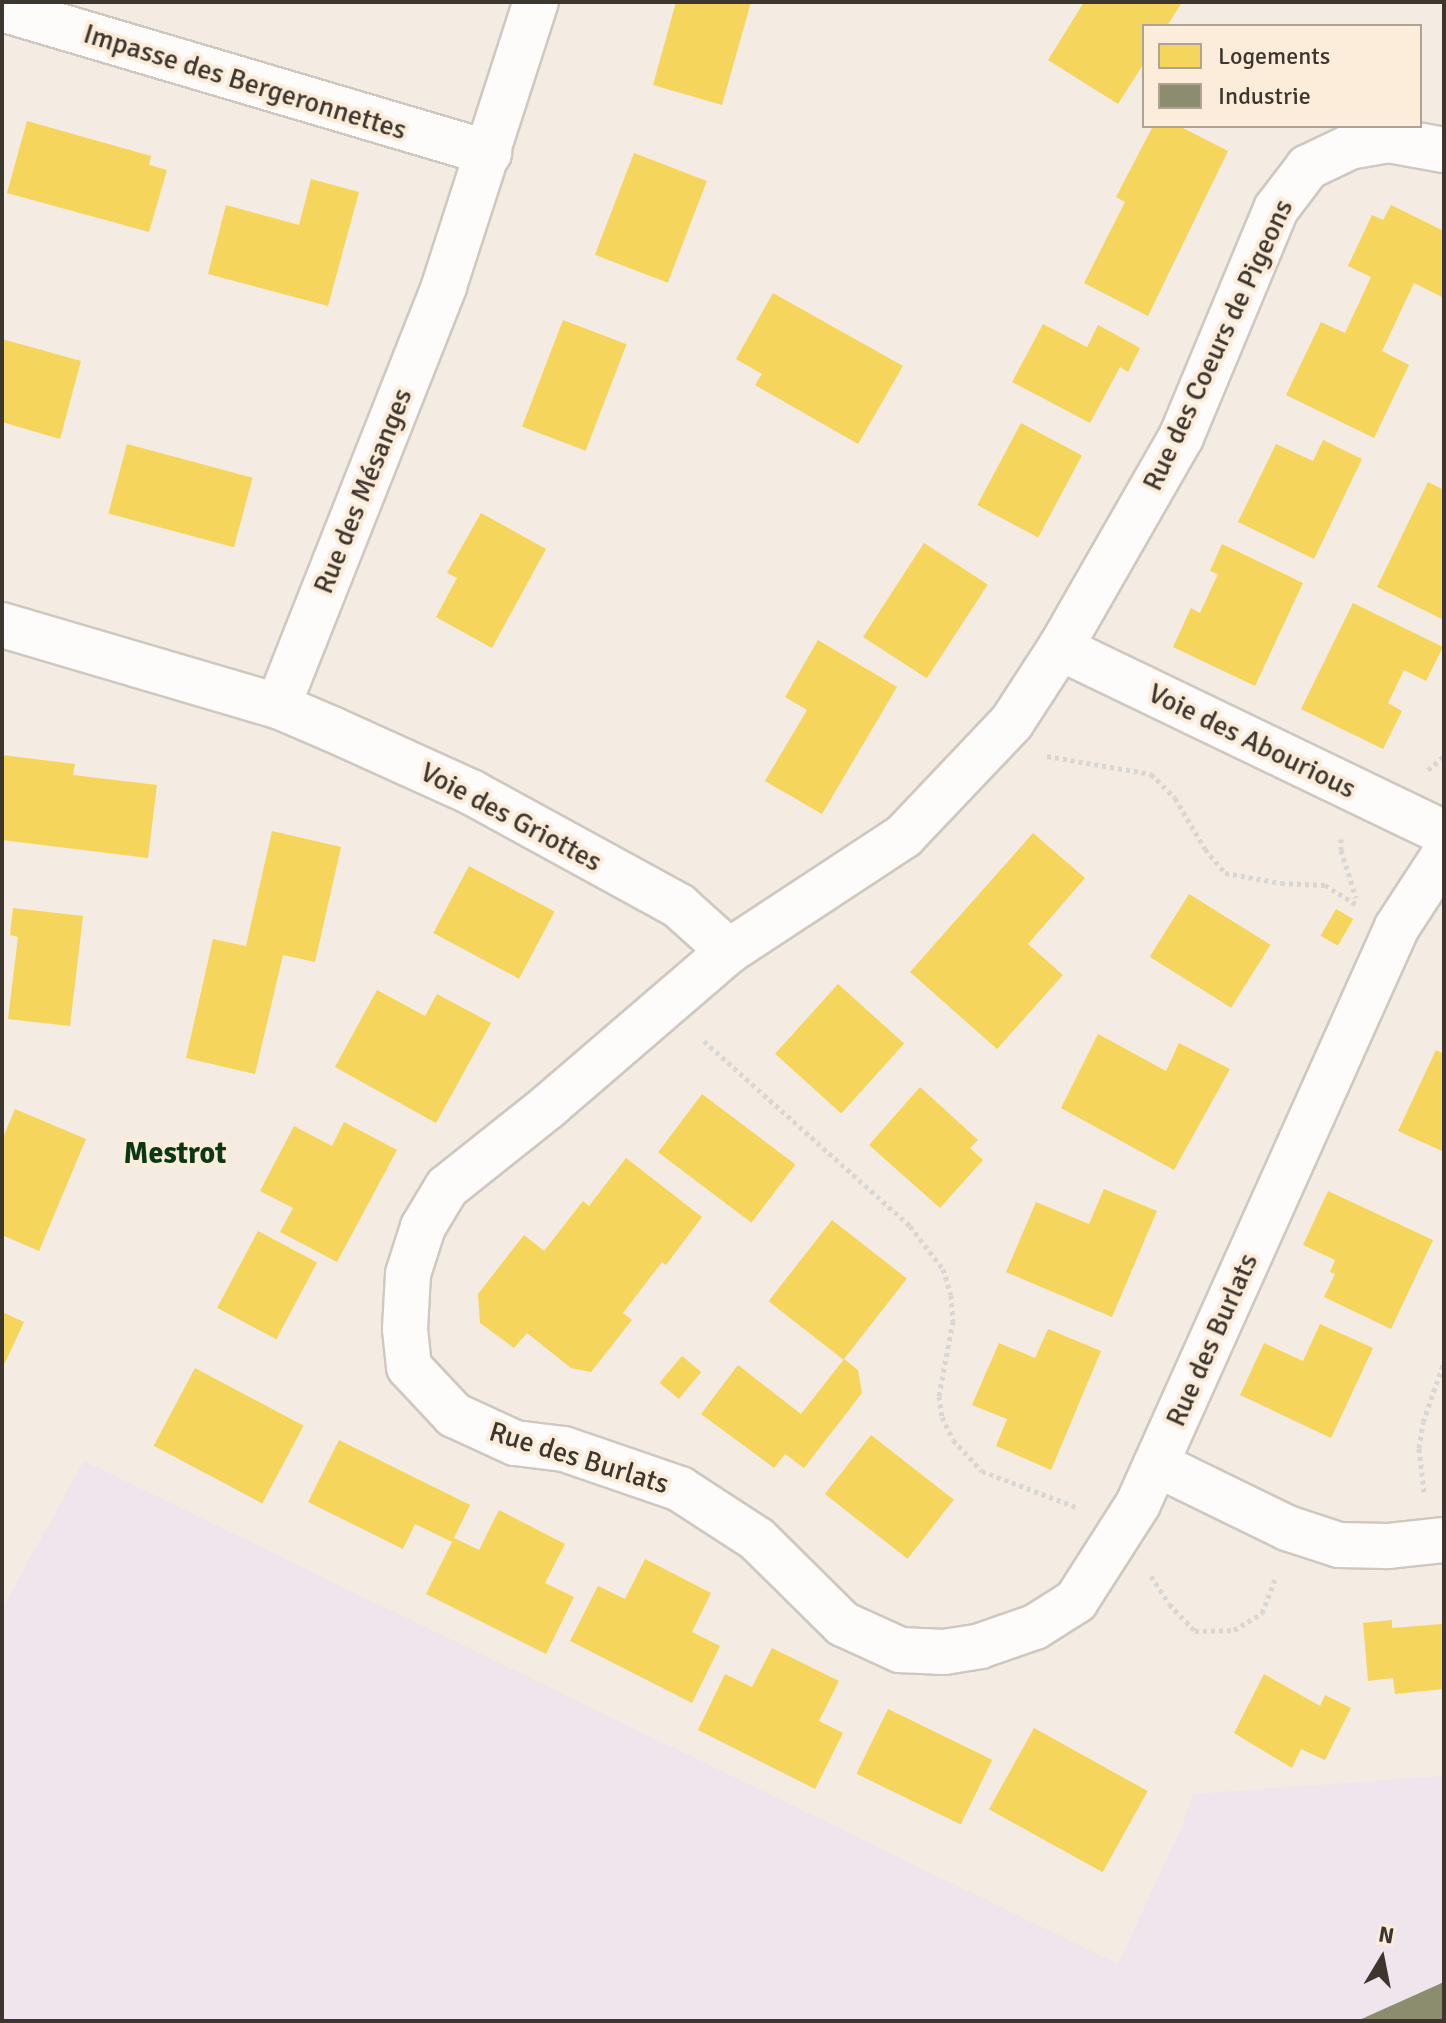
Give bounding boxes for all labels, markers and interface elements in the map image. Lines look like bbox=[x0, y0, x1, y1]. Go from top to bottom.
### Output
street label: Impasse des Bergeronnettes bbox=[80, 17, 410, 147]
legend bbox=[1142, 24, 1422, 128]
text: Logements bbox=[1218, 41, 1330, 71]
text: Industrie bbox=[1218, 81, 1311, 111]
street label: Rue des Coeurs de Pigeons bbox=[1136, 194, 1300, 496]
street label: Rue des Mésanges bbox=[307, 384, 419, 598]
street label: Voie des Abourious bbox=[1143, 676, 1361, 806]
street label: Voie des Griottes bbox=[415, 755, 607, 879]
district label: Mestrot bbox=[124, 1136, 226, 1172]
street label: Rue des Burlats bbox=[1159, 1248, 1265, 1432]
street label: Rue des Burlats bbox=[485, 1415, 673, 1501]
north arrow bbox=[1342, 1919, 1422, 1999]
text: N bbox=[1376, 1920, 1396, 1949]

